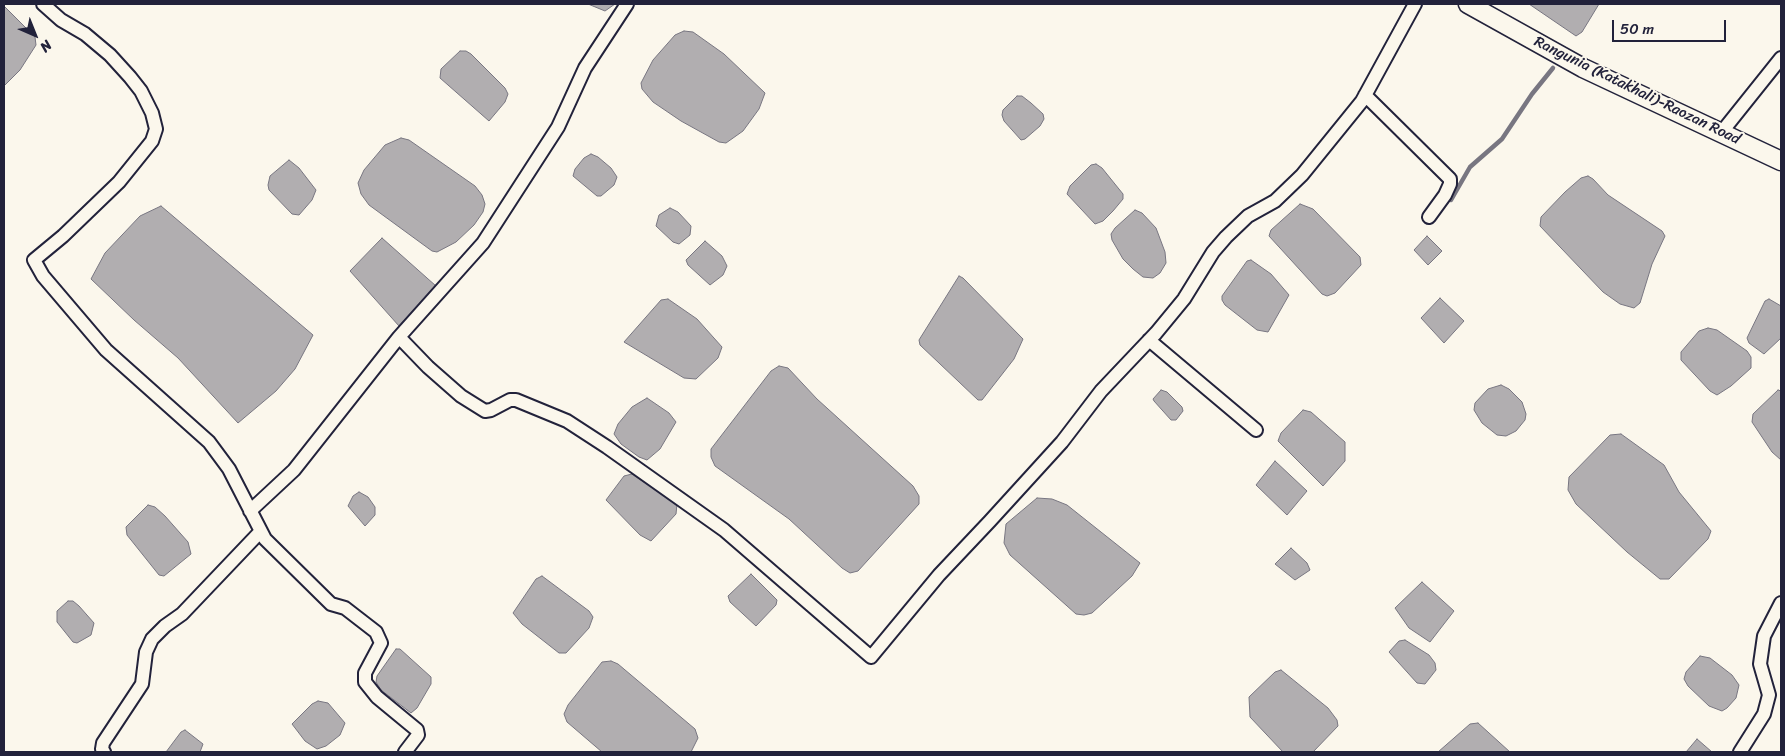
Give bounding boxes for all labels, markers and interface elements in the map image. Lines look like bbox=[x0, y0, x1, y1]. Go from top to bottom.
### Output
north arrow bbox=[10, 10, 60, 60]
scale bar bbox=[1615, 10, 1729, 42]
text: 50 m bbox=[1620, 16, 1654, 42]
street label: Rangunia (Katakhali)-Raozan Road bbox=[1531, 33, 1743, 149]
text: N bbox=[34, 34, 58, 59]

